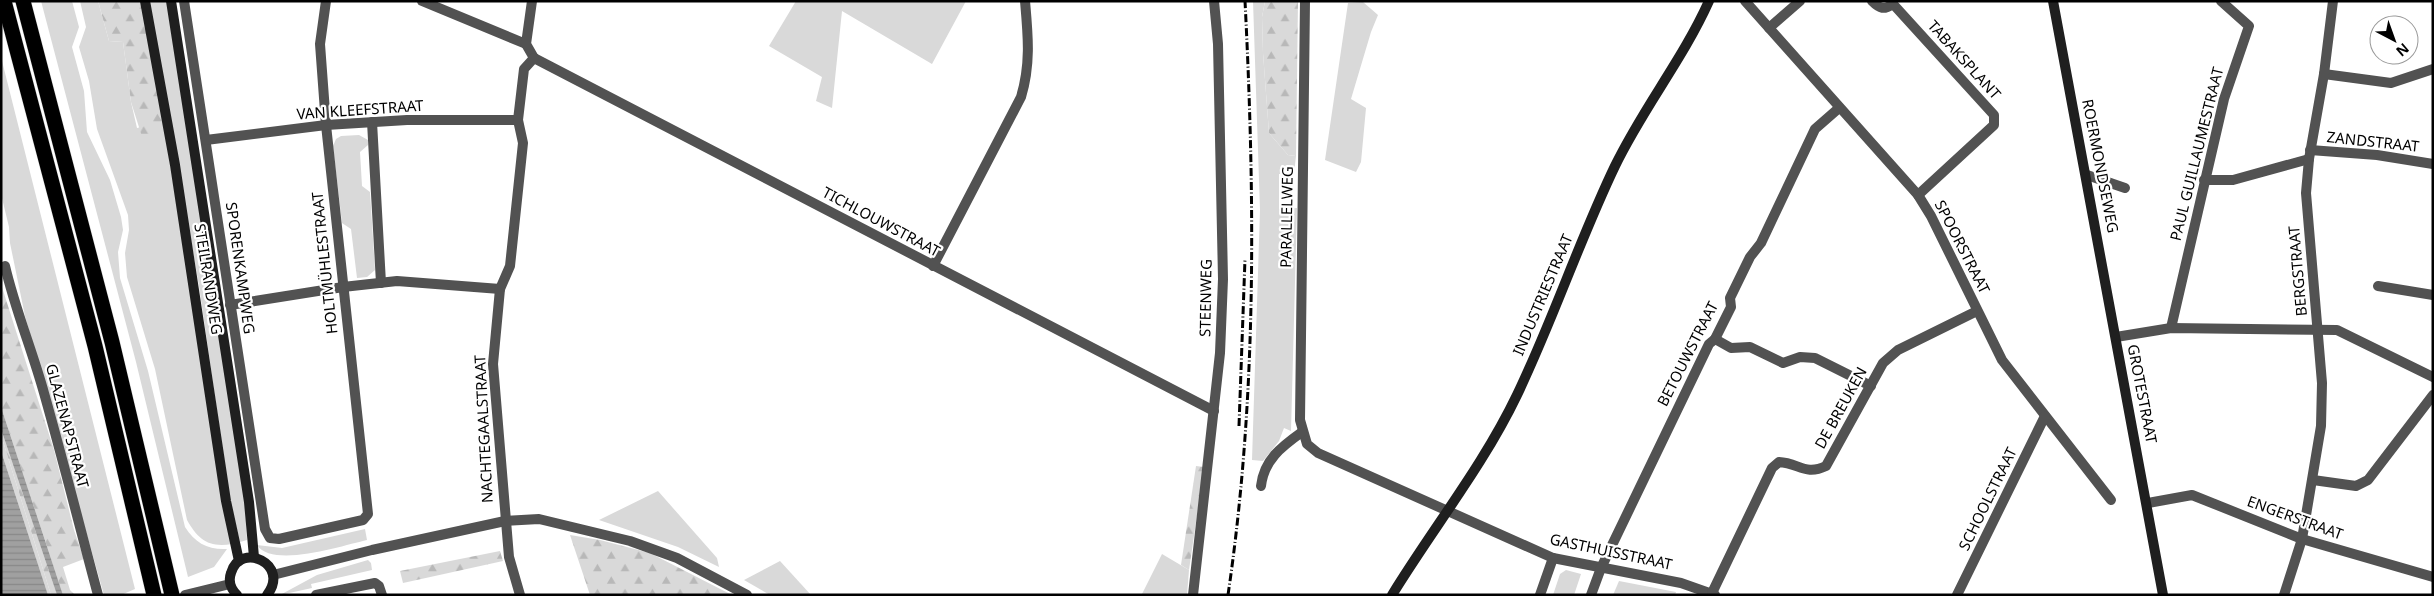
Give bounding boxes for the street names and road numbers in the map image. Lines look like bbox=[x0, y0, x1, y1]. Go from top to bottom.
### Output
street label: TABAKSPLANT bbox=[1924, 15, 2006, 104]
street label: PAUL GUILLAUMESTRAAT bbox=[2165, 64, 2227, 243]
street label: VAN KLEEFSTRAAT bbox=[296, 95, 425, 123]
street label: ROERMONDSEWEG bbox=[2078, 97, 2124, 235]
street label: ZANDSTRAAT bbox=[2326, 126, 2421, 156]
street label: PARALLELWEG bbox=[1275, 166, 1297, 268]
street label: TICHLOUWSTRAAT bbox=[819, 182, 944, 261]
street label: HOLTMÜHLESTRAAT bbox=[307, 190, 341, 335]
street label: SPOORSTRAAT bbox=[1931, 196, 1995, 297]
street label: SPORENKAMPWEG bbox=[222, 201, 260, 335]
street label: STEILRANDWEG bbox=[190, 222, 228, 336]
street label: BERGSTRAAT bbox=[2283, 224, 2311, 317]
street label: INDUSTRIESTRAAT bbox=[1507, 230, 1577, 358]
street label: STEENWEG bbox=[1194, 259, 1216, 337]
street label: BETOUWSTRAAT bbox=[1652, 297, 1722, 409]
street label: GROTESTRAAT bbox=[2124, 343, 2163, 446]
street label: NACHTEGAALSTRAAT bbox=[469, 354, 497, 504]
street label: GLAZENAPSTRAAT bbox=[42, 361, 94, 491]
street label: DE BREUKEN bbox=[1809, 363, 1871, 452]
street label: SCHOOLSTRAAT bbox=[1953, 443, 2021, 554]
street label: ENGERSTRAAT bbox=[2245, 490, 2347, 544]
street label: GASTHUISSTRAAT bbox=[1548, 528, 1675, 574]

